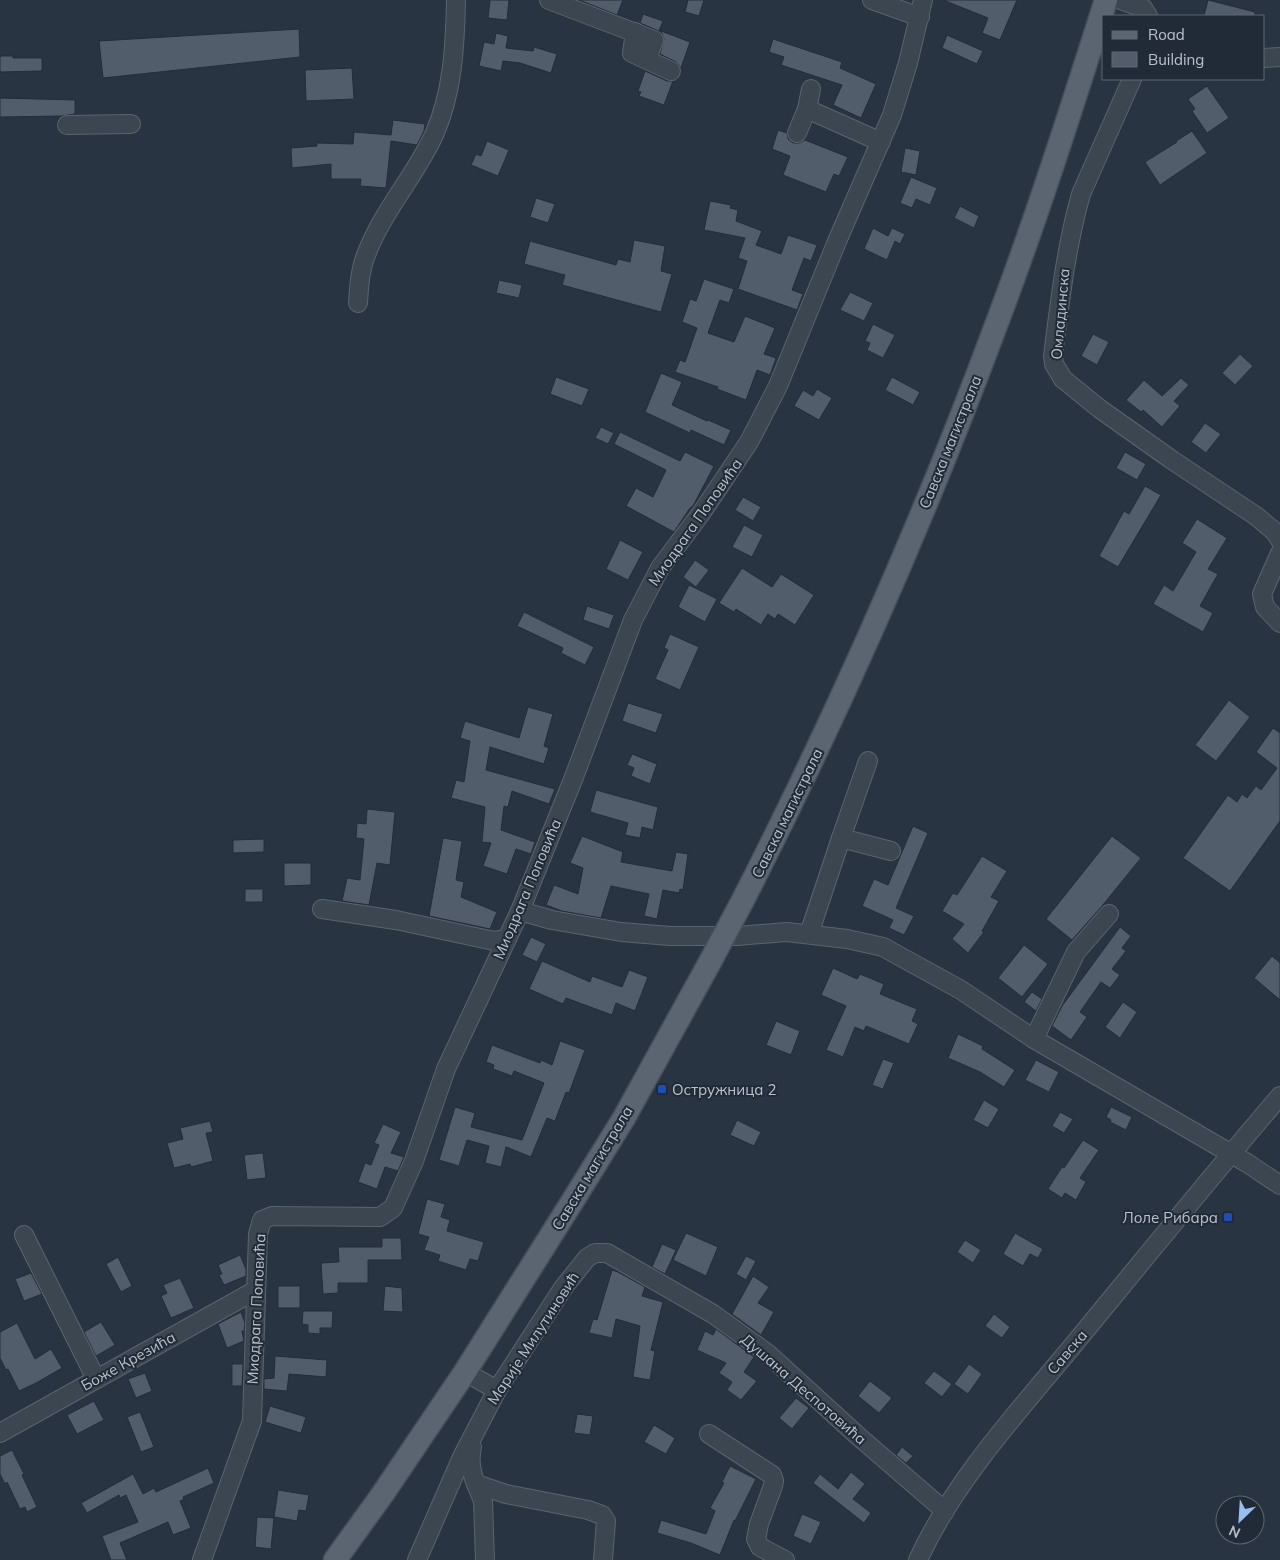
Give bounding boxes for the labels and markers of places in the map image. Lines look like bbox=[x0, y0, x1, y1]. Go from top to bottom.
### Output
place label: Остружница 2 bbox=[672, 1080, 776, 1099]
marker: Остружница 2 bbox=[656, 1083, 668, 1095]
place label: Лоле Рибара bbox=[1122, 1208, 1218, 1227]
marker: Лоле Рибара bbox=[1222, 1211, 1234, 1223]

